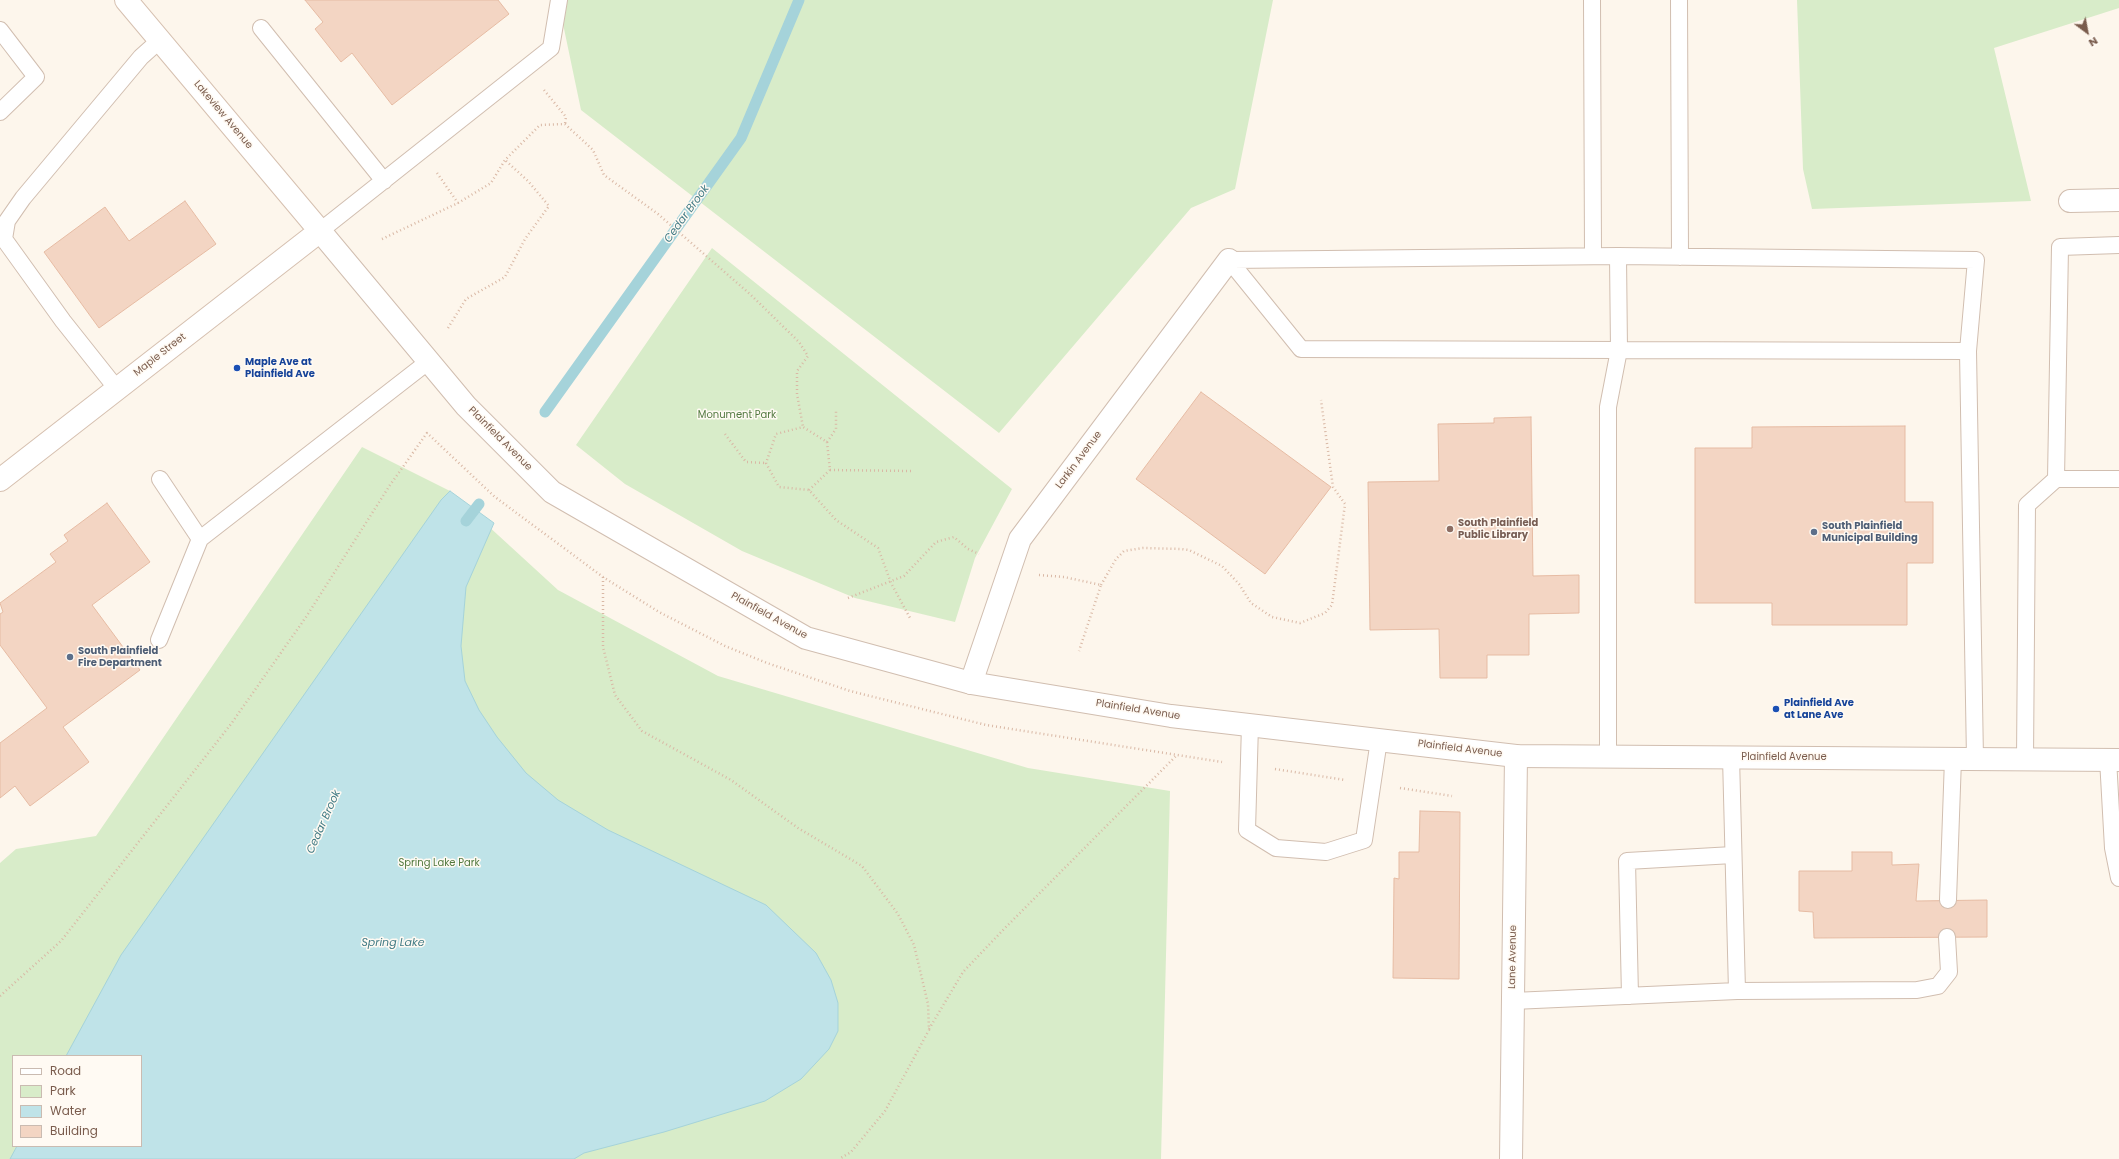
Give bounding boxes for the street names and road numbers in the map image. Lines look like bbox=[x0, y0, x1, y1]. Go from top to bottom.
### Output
street label: Lakeview Avenue bbox=[191, 79, 255, 151]
street label: Maple Street bbox=[132, 331, 188, 379]
street label: Plainfield Avenue bbox=[466, 405, 534, 473]
street label: Larkin Avenue bbox=[1053, 429, 1105, 491]
street label: Plainfield Avenue bbox=[729, 590, 809, 642]
street label: Plainfield Avenue bbox=[1095, 697, 1181, 723]
street label: Plainfield Avenue bbox=[1417, 738, 1503, 760]
street label: Plainfield Avenue bbox=[1741, 751, 1827, 763]
street label: Lane Avenue bbox=[1506, 925, 1520, 989]

